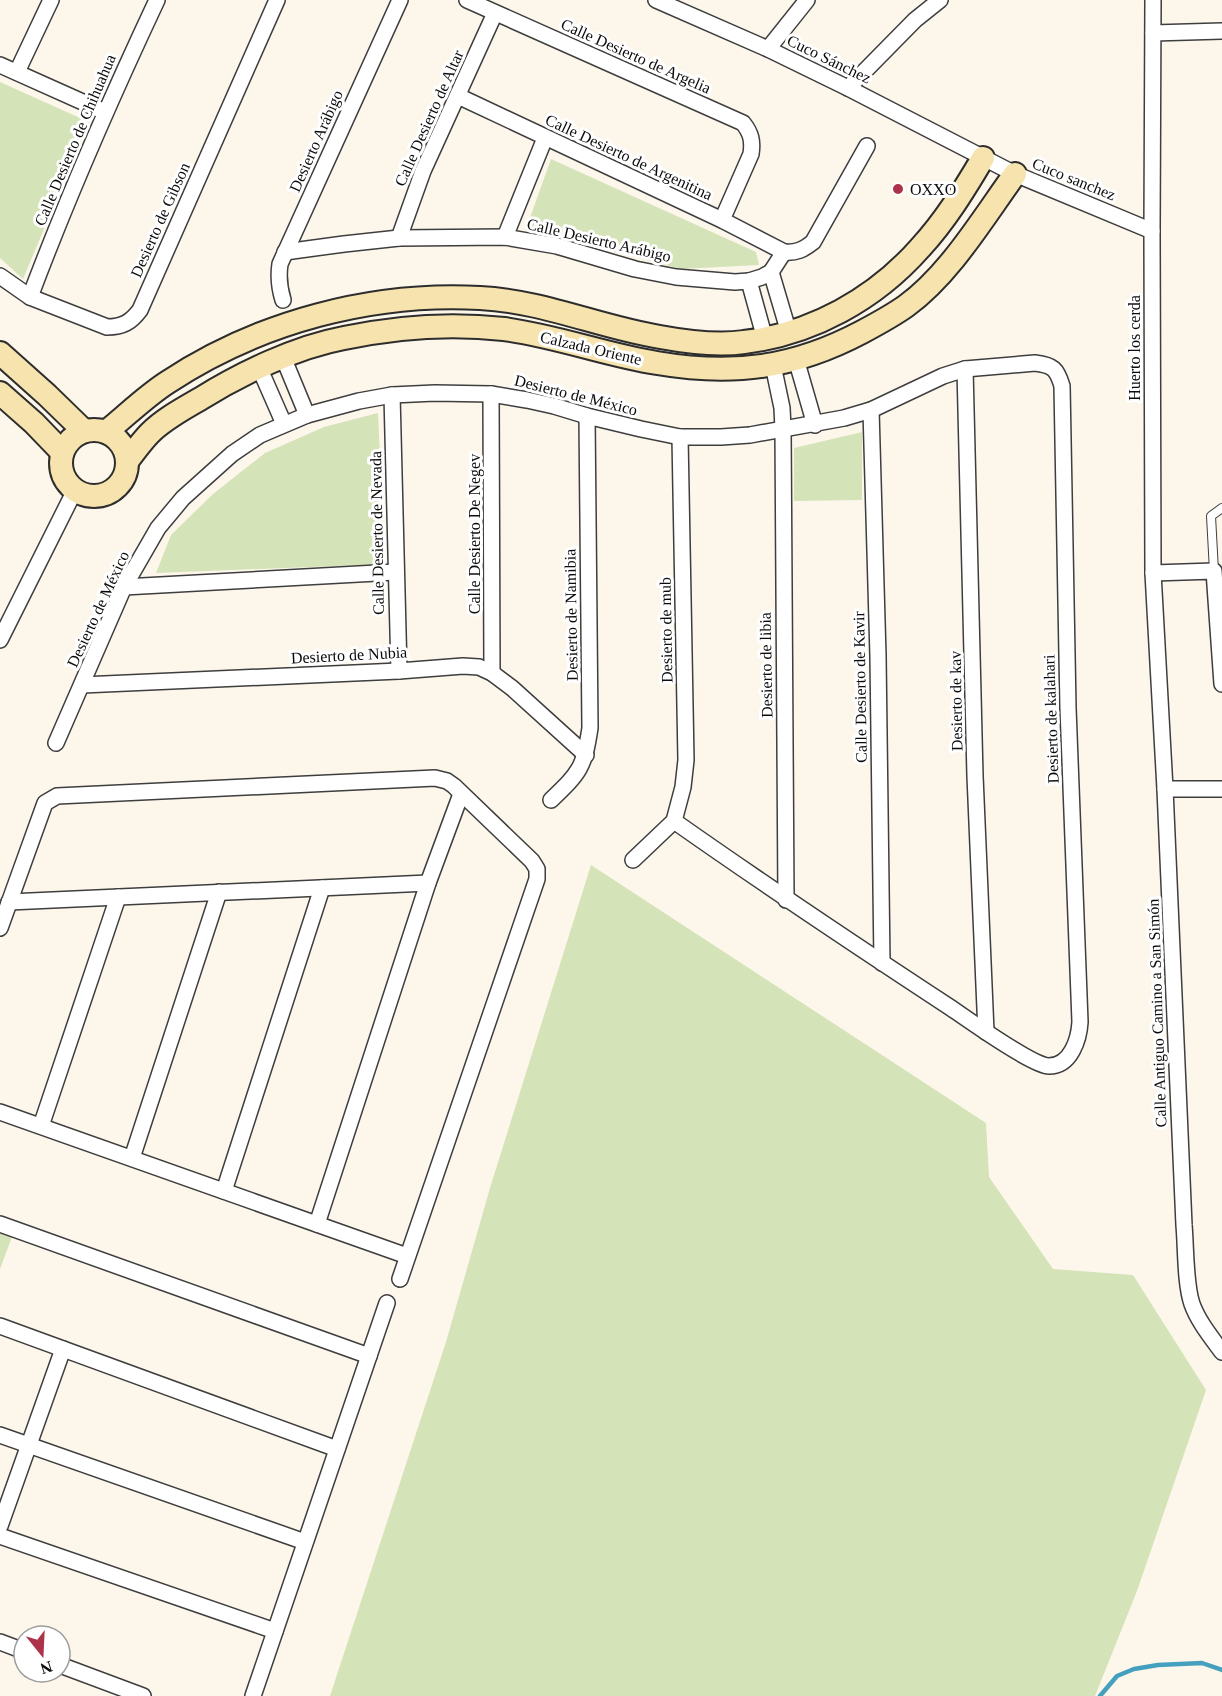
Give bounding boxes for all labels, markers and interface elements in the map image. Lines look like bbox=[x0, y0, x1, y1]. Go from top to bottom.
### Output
street label: Calle Desierto de Argelia bbox=[558, 15, 713, 98]
street label: Cuco Sánchez bbox=[784, 31, 874, 87]
street label: Calle Desierto de Altar bbox=[391, 47, 467, 189]
street label: Calle Desierto de Chihuahua bbox=[31, 52, 119, 228]
street label: Desierto Arábigo bbox=[286, 87, 347, 195]
street label: Calle Desierto de Argenitina bbox=[542, 111, 715, 204]
street label: Cuco sanchez bbox=[1030, 155, 1118, 203]
street label: Desierto de Gibson bbox=[127, 160, 193, 280]
place label: OXXO bbox=[910, 181, 956, 198]
marker: OXXO bbox=[891, 182, 905, 196]
street label: Calle Desierto Arábigo bbox=[525, 215, 673, 266]
street label: Huerto los cerda bbox=[1126, 295, 1143, 401]
street label: Calzada Oriente bbox=[539, 328, 643, 368]
street label: Desierto de México bbox=[513, 371, 639, 419]
street label: Calle Desierto de Nevada bbox=[367, 451, 387, 615]
street label: Calle Desierto De Negev bbox=[466, 454, 484, 614]
street label: Desierto de México bbox=[64, 548, 132, 670]
street label: Desierto de Namibia bbox=[561, 549, 581, 681]
street label: Desierto de mub bbox=[657, 577, 675, 683]
street label: Calle Desierto de Kavir bbox=[850, 610, 870, 763]
street label: Desierto de libia bbox=[757, 612, 775, 718]
street label: Desierto de Nubia bbox=[290, 643, 408, 667]
street label: Desierto de kav bbox=[947, 651, 965, 751]
street label: Desierto de kalahari bbox=[1040, 654, 1062, 784]
street label: Calle Antiguo Camino a San Simón bbox=[1145, 898, 1170, 1128]
north arrow bbox=[12, 1624, 72, 1684]
text: N bbox=[38, 1658, 55, 1678]

